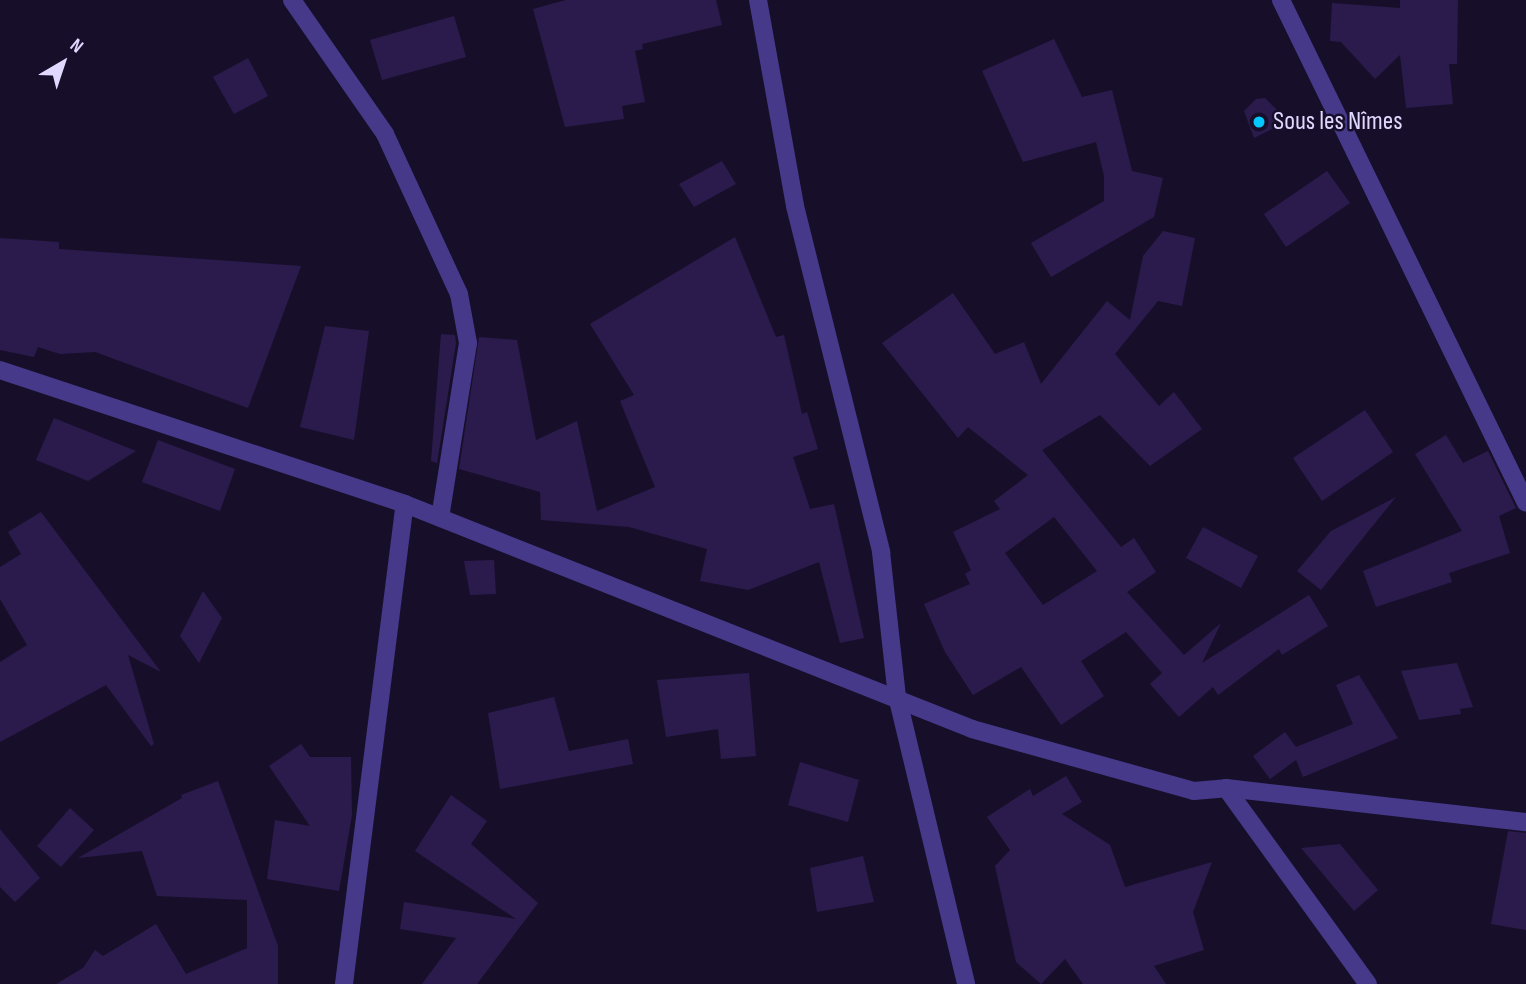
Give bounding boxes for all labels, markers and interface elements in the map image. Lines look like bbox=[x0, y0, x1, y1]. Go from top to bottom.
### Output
north arrow bbox=[28, 28, 98, 98]
text: N bbox=[65, 34, 88, 58]
place label: Sous les Nîmes bbox=[1273, 106, 1403, 138]
marker: Sous les Nîmes bbox=[1251, 114, 1267, 130]

